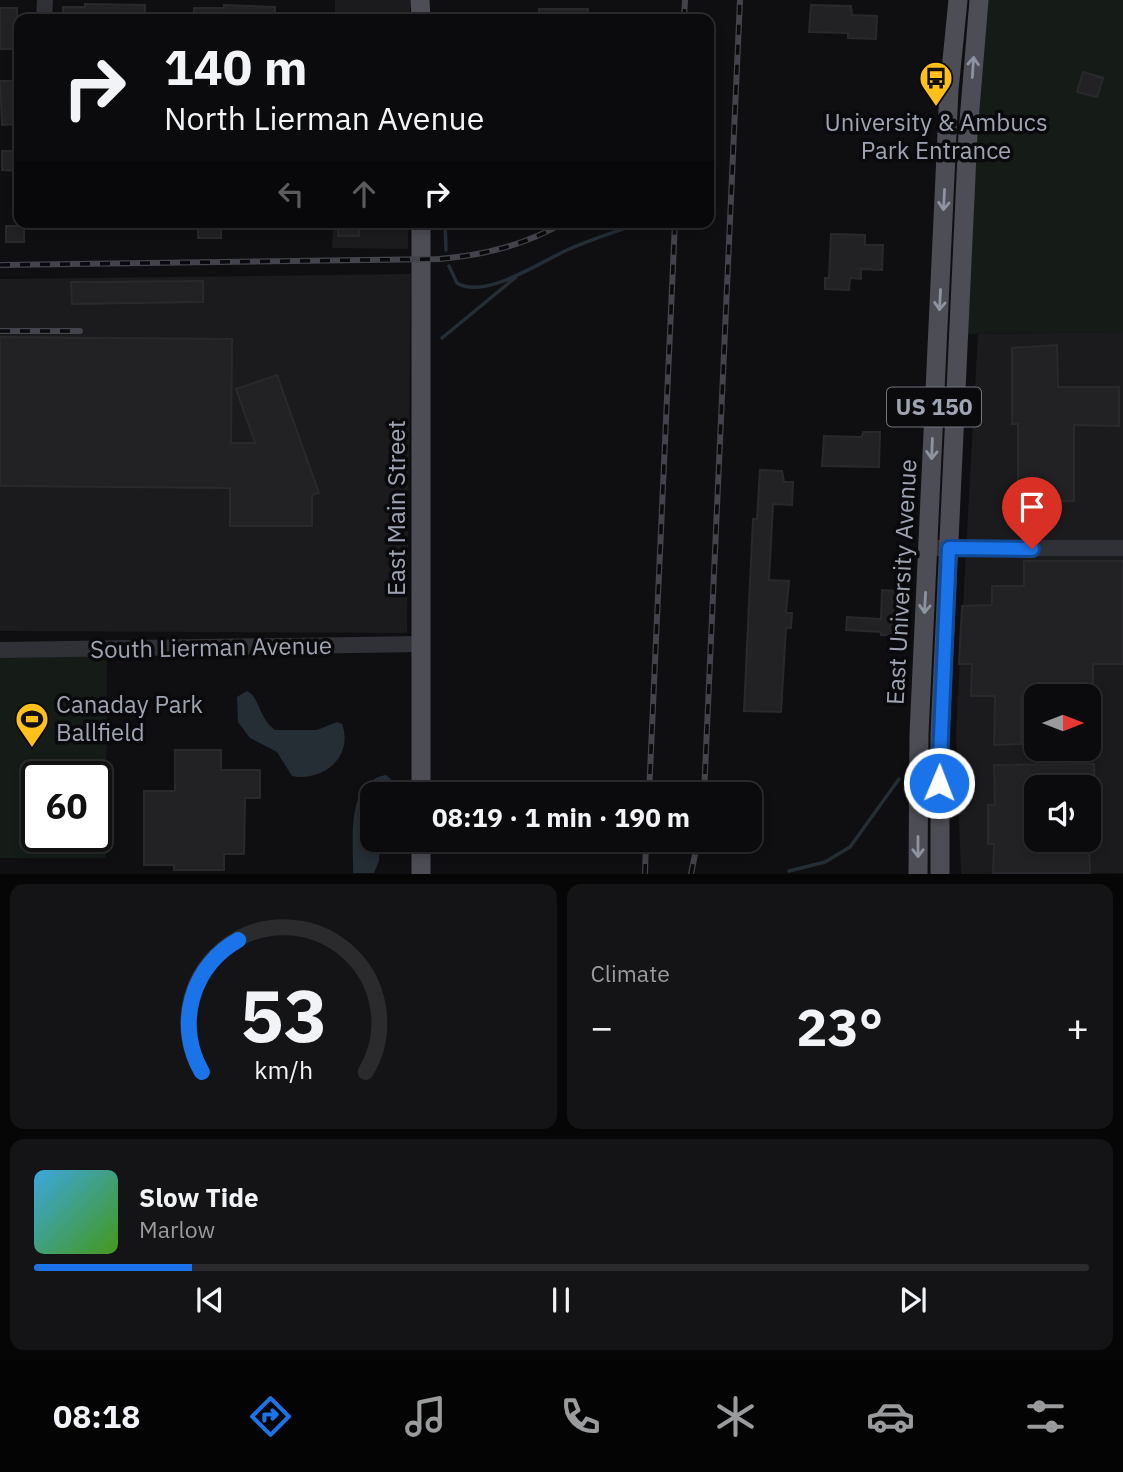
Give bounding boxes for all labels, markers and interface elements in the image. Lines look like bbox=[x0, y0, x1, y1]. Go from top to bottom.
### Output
text: 140 m bbox=[164, 35, 308, 98]
icon: right bbox=[49, 42, 140, 133]
one-way arrow bbox=[967, 56, 980, 78]
bus stop icon: University & Ambucs Park Entrance bbox=[917, 59, 955, 108]
text: North Lierman Avenue bbox=[164, 97, 484, 139]
place label: University & Ambucs Park Entrance bbox=[824, 106, 1048, 166]
icon: left bbox=[272, 175, 310, 213]
icon: ahead bbox=[345, 175, 383, 213]
icon: right bbox=[418, 175, 456, 213]
one-way arrow bbox=[938, 188, 951, 211]
one-way arrow bbox=[933, 288, 946, 311]
road number: US 150 bbox=[887, 388, 981, 426]
street label: East Main Street bbox=[380, 420, 412, 596]
one-way arrow bbox=[926, 438, 939, 461]
street label: East University Avenue bbox=[879, 458, 923, 706]
pin bbox=[1002, 477, 1062, 549]
icon: arrive bbox=[1013, 488, 1051, 526]
one-way arrow bbox=[919, 591, 932, 614]
street label: South Lierman Avenue bbox=[90, 629, 332, 665]
north arrow bbox=[1024, 684, 1101, 761]
map controls bbox=[1024, 684, 1101, 852]
place label: Canaday Park Ballfield bbox=[56, 688, 203, 748]
sports icon: Canaday Park Ballfield bbox=[13, 700, 51, 749]
position arrow bbox=[902, 746, 976, 820]
speed limit sign: 60 bbox=[21, 761, 112, 852]
button: sound bbox=[1024, 775, 1101, 852]
text: 08:19 · 1 min · 190 m bbox=[432, 800, 690, 834]
one-way arrow bbox=[911, 835, 925, 858]
text: Climate bbox=[591, 958, 670, 988]
text: 53 bbox=[240, 968, 327, 1063]
text: 23° bbox=[796, 993, 883, 1060]
text: − bbox=[591, 1002, 613, 1051]
text: + bbox=[1066, 1002, 1089, 1051]
text: km/h bbox=[254, 1053, 313, 1086]
text: Slow Tide bbox=[139, 1180, 259, 1214]
text: Marlow bbox=[139, 1214, 215, 1244]
icon: previous bbox=[191, 1281, 229, 1319]
icon: pause bbox=[542, 1281, 580, 1319]
icon: next bbox=[894, 1281, 932, 1319]
icon: directions bbox=[246, 1392, 295, 1441]
icon: music bbox=[401, 1392, 450, 1441]
icon: phone bbox=[556, 1392, 605, 1441]
icon: climate bbox=[711, 1392, 760, 1441]
icon: car bbox=[866, 1392, 915, 1441]
icon: filters bbox=[1021, 1392, 1070, 1441]
text: 08:18 bbox=[53, 1395, 140, 1437]

